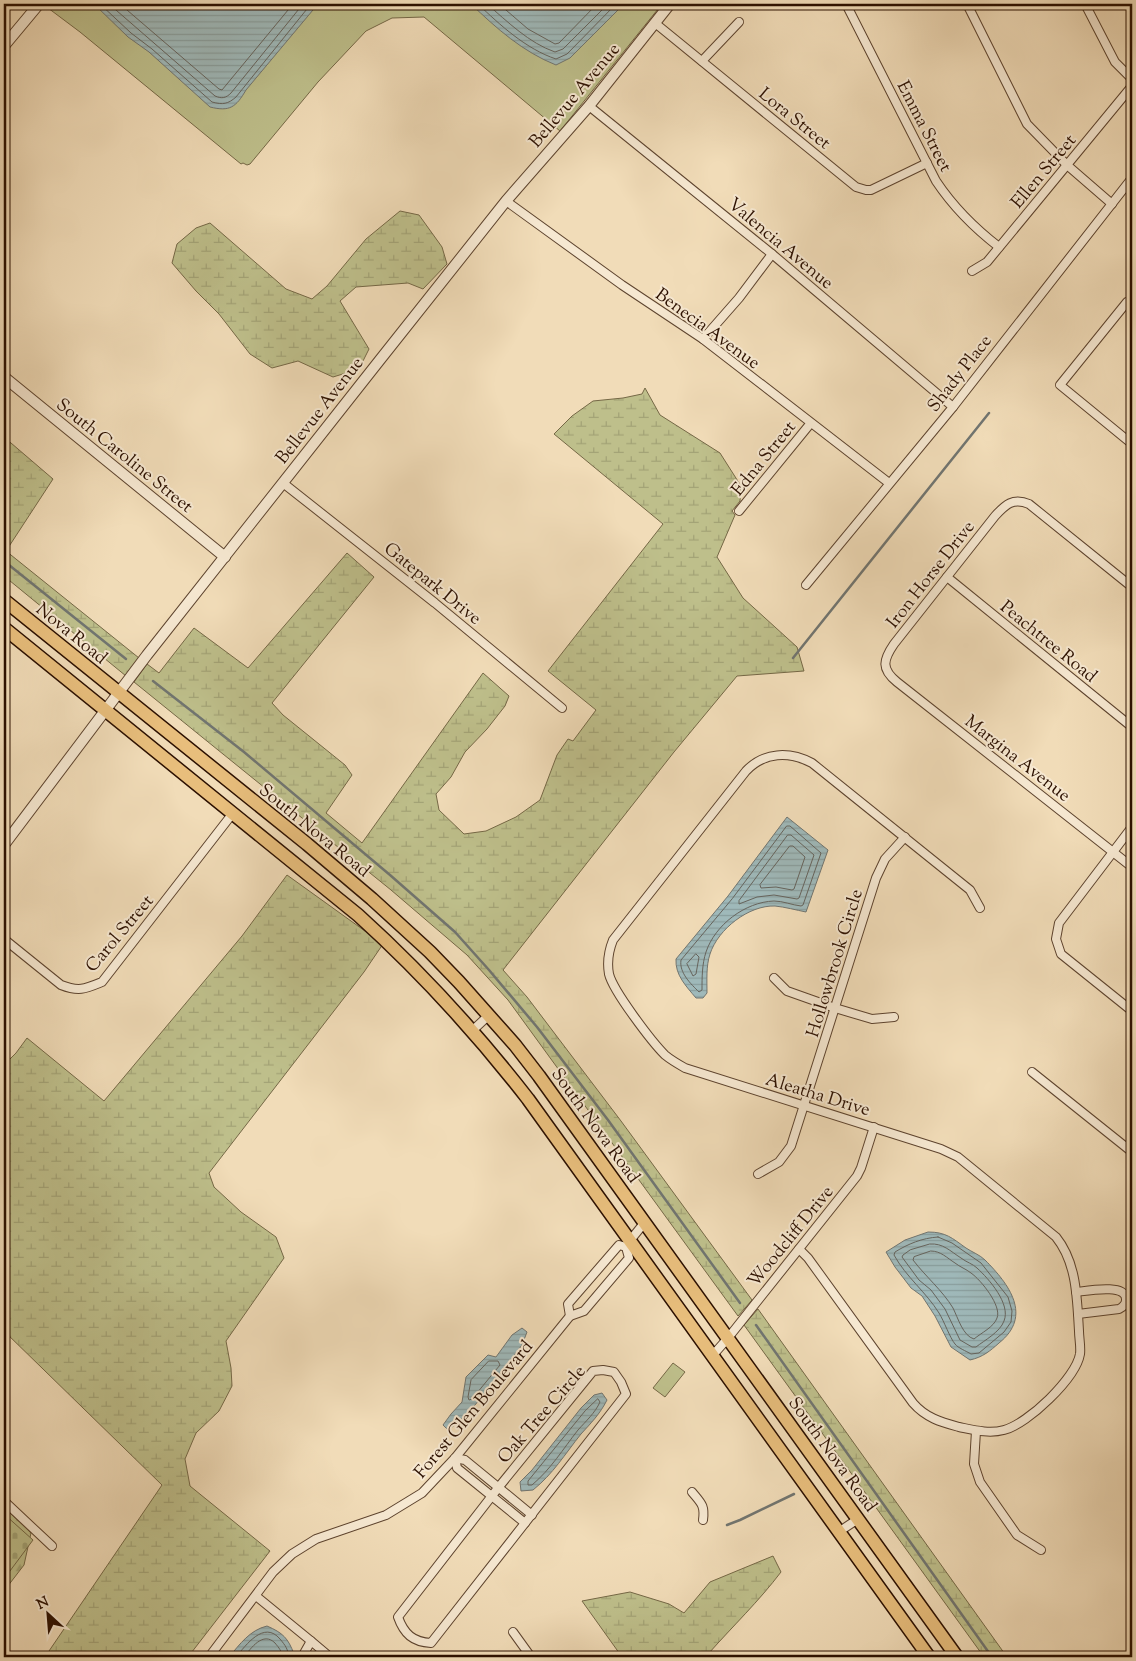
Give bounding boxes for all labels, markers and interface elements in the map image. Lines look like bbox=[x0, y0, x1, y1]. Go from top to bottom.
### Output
street label: Bellevue Avenue bbox=[524, 38, 627, 154]
street label: Emma Street bbox=[889, 77, 957, 177]
street label: Lora Street bbox=[752, 82, 835, 157]
street label: Ellen Street bbox=[1006, 129, 1083, 215]
street label: Valencia Avenue bbox=[721, 192, 838, 297]
street label: Benecia Avenue bbox=[649, 283, 765, 377]
street label: Shady Place bbox=[922, 330, 999, 418]
street label: Bellevue Avenue bbox=[270, 352, 371, 470]
street label: South Caroline Street bbox=[50, 393, 198, 520]
street label: Edna Street bbox=[726, 416, 803, 503]
street label: Iron Horse Drive bbox=[881, 516, 982, 635]
street label: Gatepark Drive bbox=[377, 537, 486, 632]
street label: Peachtree Road bbox=[994, 595, 1102, 690]
street label: Nova Road bbox=[29, 598, 112, 672]
street label: Margina Avenue bbox=[958, 710, 1075, 809]
street label: South Nova Road bbox=[252, 778, 375, 885]
street label: Hollowbrook Circle bbox=[801, 886, 871, 1041]
street label: Carol Street bbox=[80, 890, 161, 979]
street label: South Nova Road bbox=[544, 1063, 645, 1189]
street label: Aleatha Drive bbox=[762, 1068, 873, 1124]
street label: Woodcliff Drive bbox=[742, 1181, 841, 1294]
street label: Forest Glen Boulevard bbox=[409, 1336, 540, 1485]
street label: Oak Tree Circle bbox=[492, 1360, 593, 1470]
street label: South Nova Road bbox=[781, 1392, 882, 1518]
north arrow bbox=[22, 1588, 72, 1638]
text: N bbox=[34, 1593, 53, 1616]

